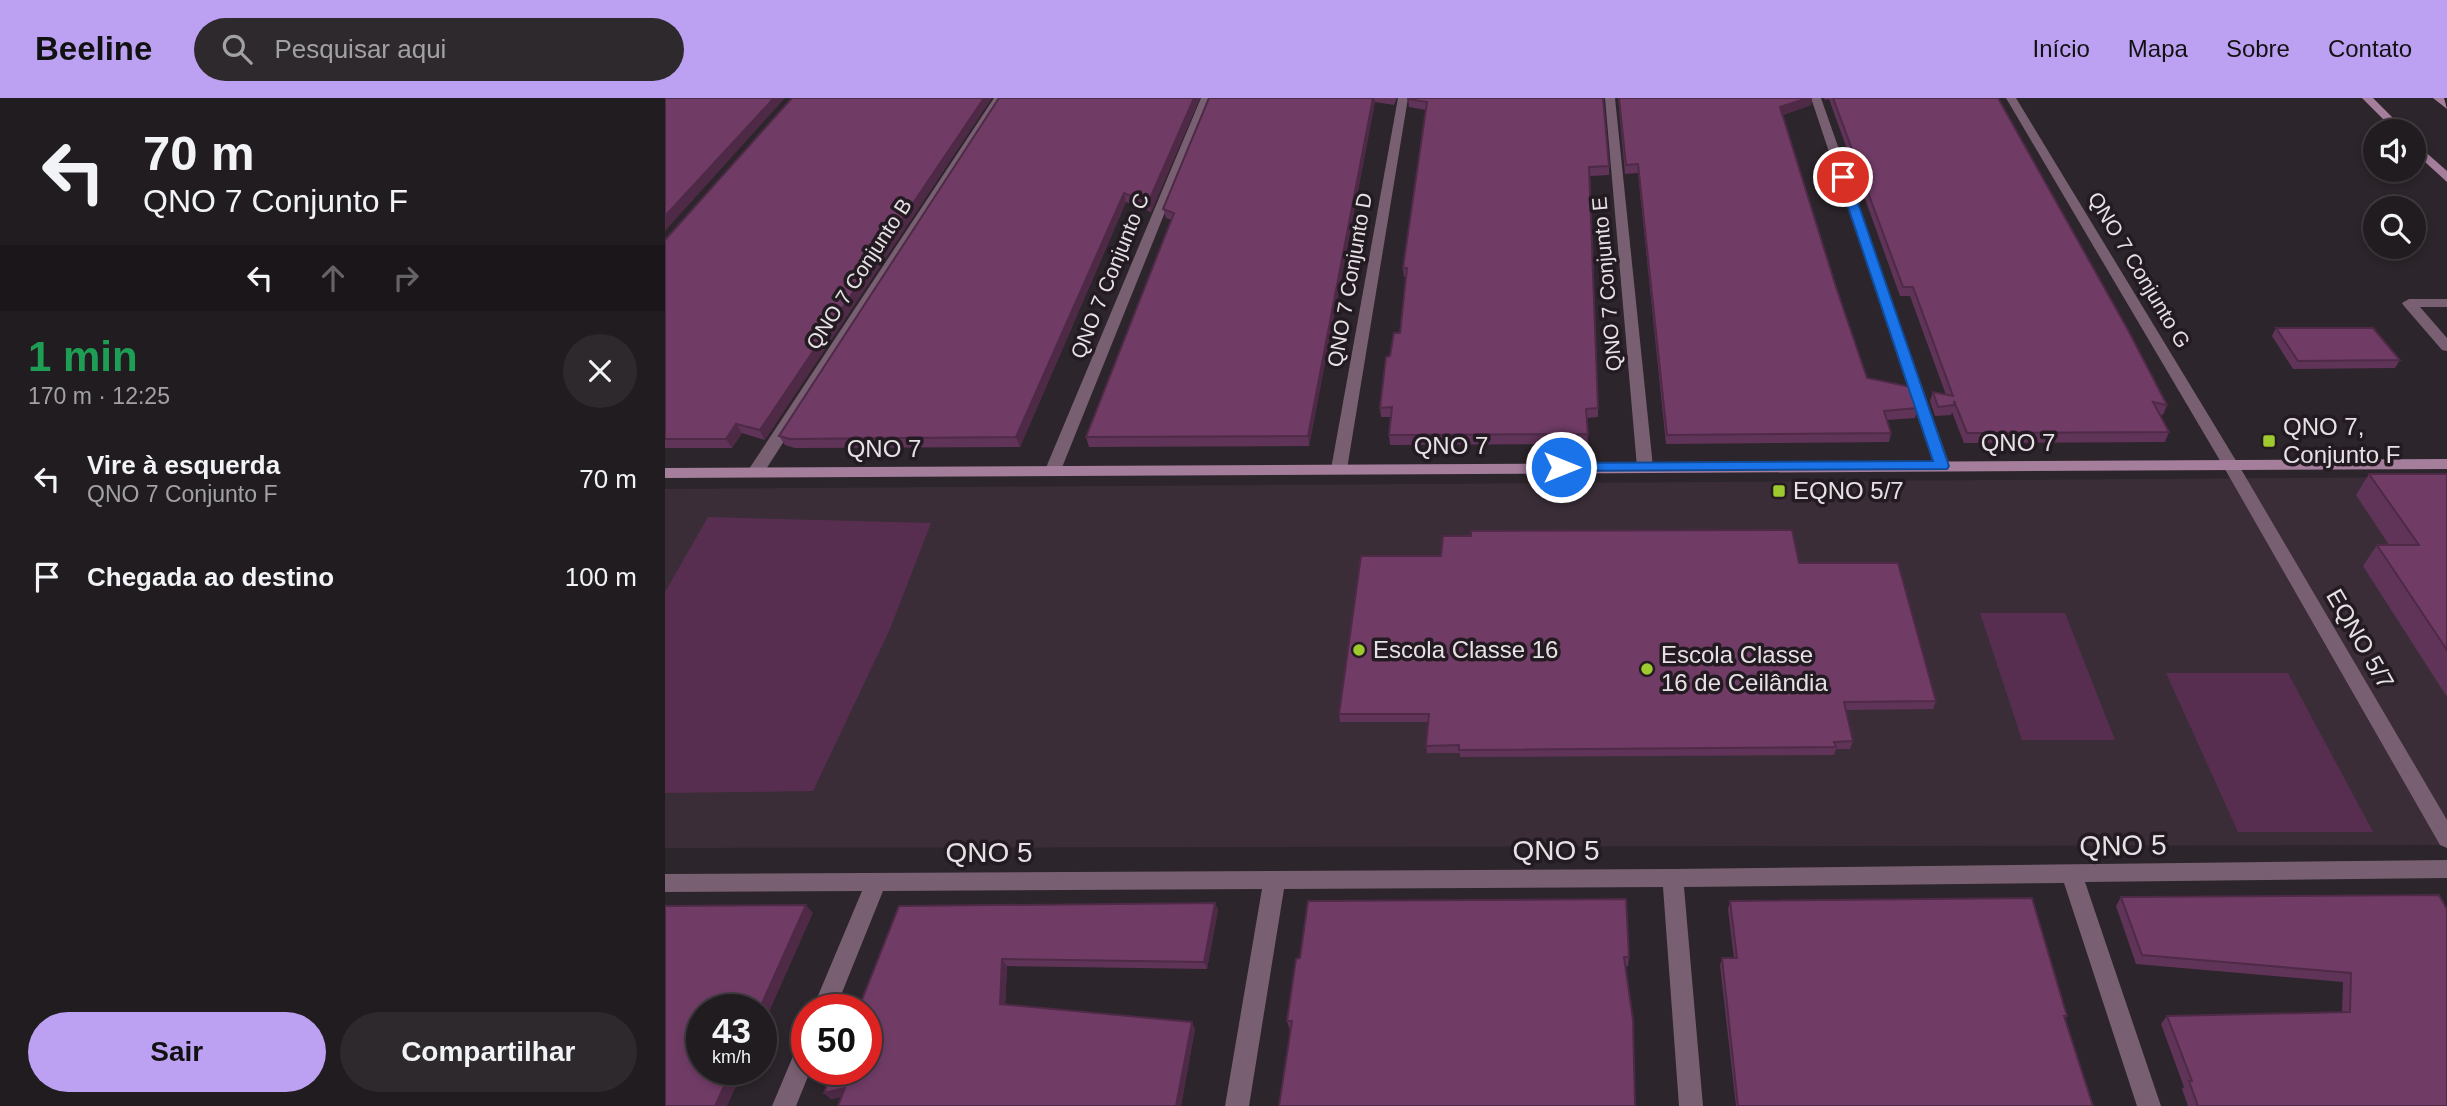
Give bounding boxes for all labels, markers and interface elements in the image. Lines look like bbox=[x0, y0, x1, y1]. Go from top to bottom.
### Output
search box bbox=[194, 18, 684, 81]
text: Beeline bbox=[35, 30, 152, 67]
icon: search bbox=[218, 30, 256, 68]
text: Pesquisar aqui bbox=[274, 34, 446, 64]
text: Início bbox=[2032, 35, 2090, 62]
text: Mapa bbox=[2128, 35, 2188, 62]
text: Sobre bbox=[2226, 35, 2290, 62]
text: Contato bbox=[2328, 35, 2412, 62]
map controls bbox=[2363, 119, 2426, 259]
button: sound bbox=[2363, 119, 2426, 182]
icon: left bbox=[28, 126, 119, 217]
text: 70 m bbox=[143, 126, 255, 180]
pin bbox=[1813, 147, 1873, 207]
icon: arrive bbox=[1824, 158, 1862, 196]
text: QNO 7 Conjunto F bbox=[143, 183, 408, 219]
street label: QNO 7 Conjunto G bbox=[2084, 188, 2195, 352]
street label: QNO 7 Conjunto C bbox=[1066, 190, 1153, 362]
street label: QNO 7 Conjunto D bbox=[1323, 191, 1376, 369]
street label: QNO 7 Conjunto B bbox=[801, 194, 916, 353]
street label: QNO 7 Conjunto E bbox=[1587, 196, 1626, 372]
button: search bbox=[2363, 196, 2426, 259]
icon: left bbox=[241, 259, 279, 297]
icon: ahead bbox=[314, 259, 352, 297]
icon: right bbox=[387, 259, 425, 297]
text: 1 min bbox=[28, 333, 138, 380]
button: close bbox=[563, 334, 637, 408]
text: 170 m · 12:25 bbox=[28, 383, 170, 409]
place label: QNO 7, Conjunto F bbox=[2283, 413, 2400, 468]
street label: QNO 7 bbox=[1981, 429, 2055, 456]
position arrow bbox=[1524, 430, 1598, 504]
street label: QNO 7 bbox=[1414, 432, 1488, 459]
marker: QNO 7, Conjunto F bbox=[2261, 433, 2277, 449]
street label: QNO 7 bbox=[847, 435, 921, 462]
text: Vire à esquerda bbox=[87, 450, 280, 480]
icon: left bbox=[28, 460, 66, 498]
text: 70 m bbox=[579, 464, 637, 494]
place label: EQNO 5/7 bbox=[1793, 477, 1904, 504]
text: QNO 7 Conjunto F bbox=[87, 481, 277, 507]
marker: EQNO 5/7 bbox=[1771, 483, 1787, 499]
icon: arrive bbox=[28, 558, 66, 596]
text: Chegada ao destino bbox=[87, 562, 334, 592]
text: 100 m bbox=[565, 562, 637, 592]
street label: EQNO 5/7 bbox=[2321, 584, 2400, 693]
place label: Escola Classe 16 bbox=[1373, 636, 1558, 663]
place label: Escola Classe 16 de Ceilândia bbox=[1661, 641, 1828, 696]
marker: Escola Classe 16 bbox=[1351, 642, 1367, 658]
marker: Escola Classe 16 de Ceilândia bbox=[1639, 661, 1655, 677]
street label: QNO 5 bbox=[2079, 829, 2167, 862]
street label: QNO 5 bbox=[1512, 835, 1600, 866]
street label: QNO 5 bbox=[945, 837, 1033, 868]
speed limit sign: 50 bbox=[791, 994, 882, 1085]
text: 43 bbox=[712, 1011, 751, 1050]
button: Sair bbox=[28, 1012, 326, 1092]
button: Compartilhar bbox=[340, 1012, 637, 1092]
text: km/h bbox=[712, 1047, 751, 1067]

